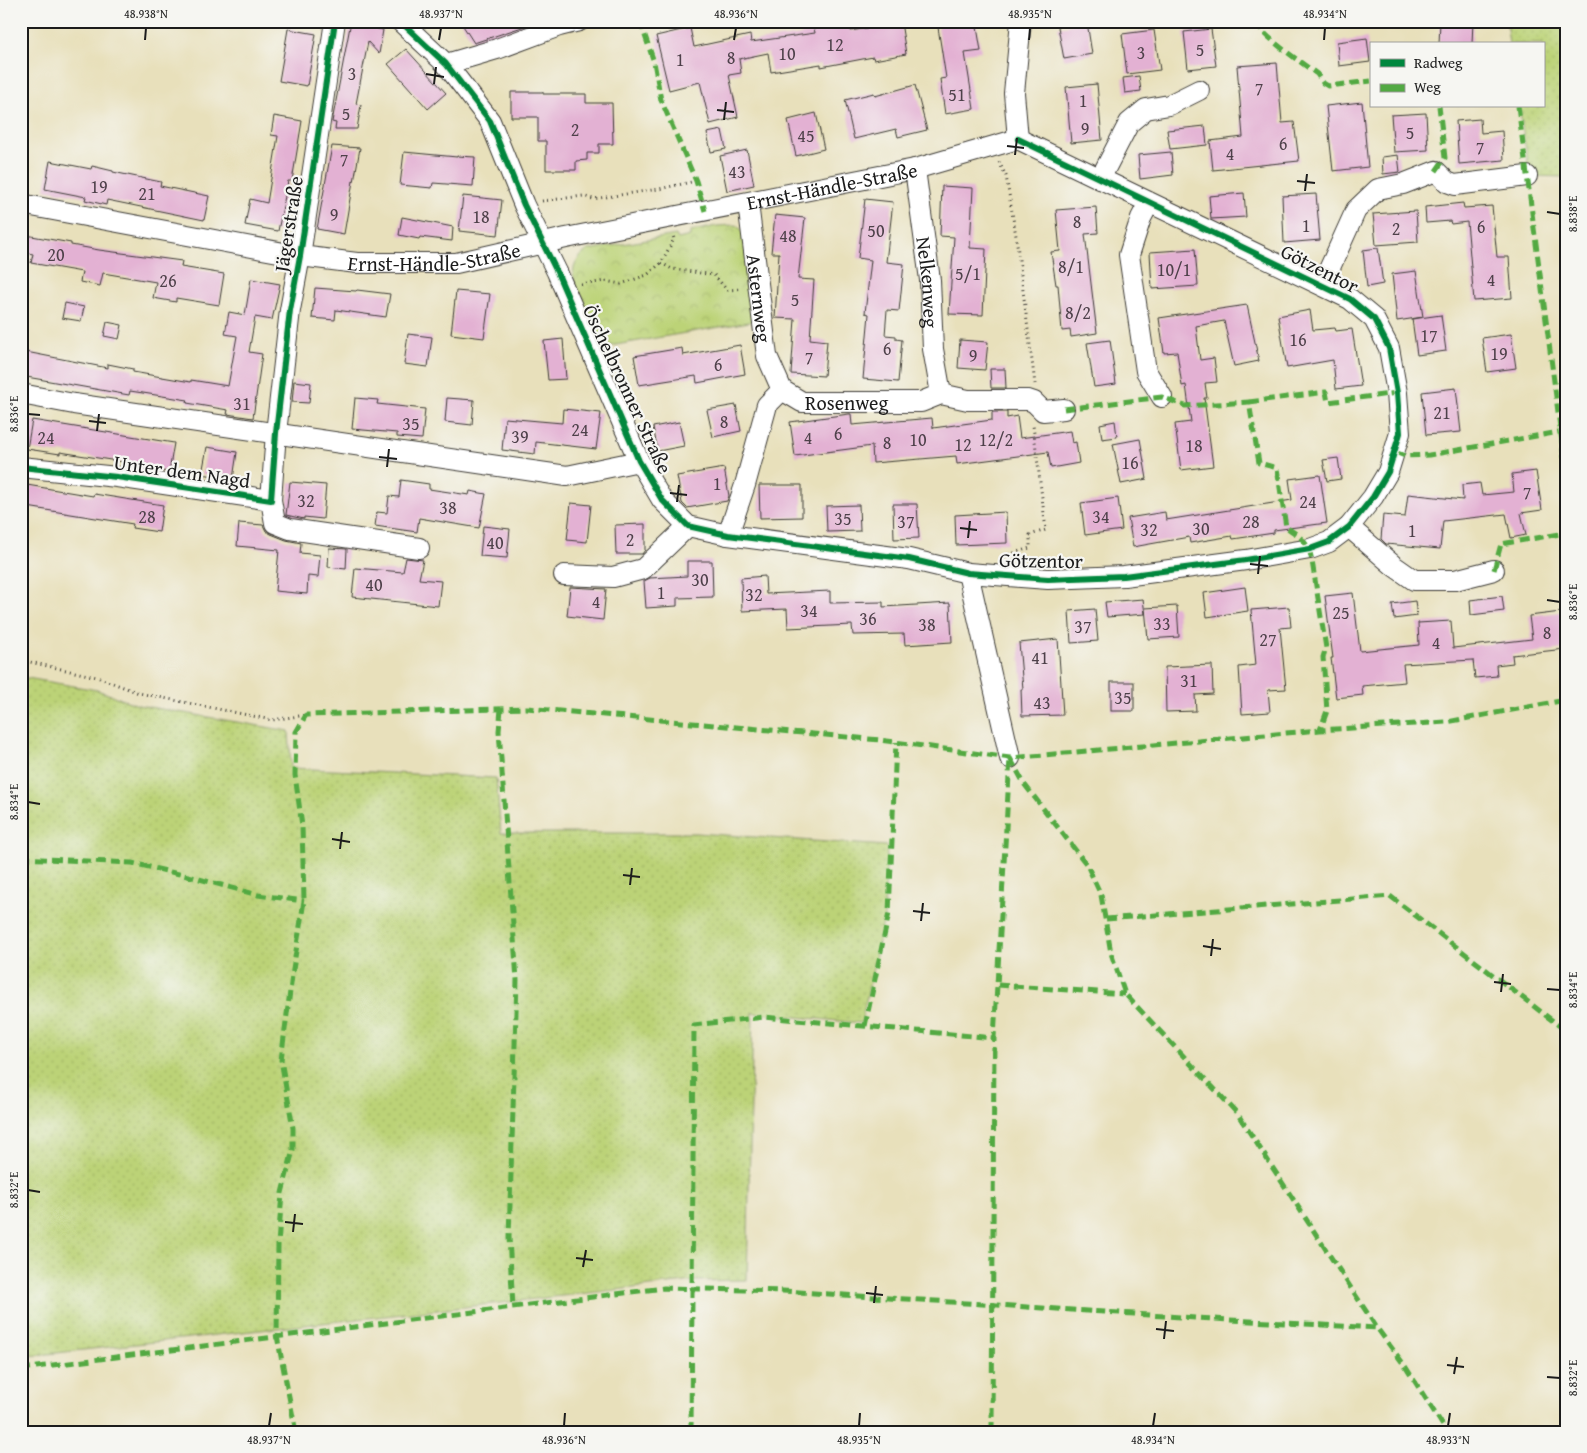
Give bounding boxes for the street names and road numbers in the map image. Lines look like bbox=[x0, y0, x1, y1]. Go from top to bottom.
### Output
street label: Ernst-Händle-Straße bbox=[744, 154, 920, 216]
street label: Jägerstraße bbox=[266, 174, 310, 277]
street label: Ernst-Händle-Straße bbox=[346, 234, 523, 278]
street label: Nelkenweg bbox=[910, 235, 947, 328]
street label: Götzentor bbox=[1276, 236, 1364, 300]
street label: Asternweg bbox=[740, 252, 780, 344]
street label: Öschelbronner Straße bbox=[576, 300, 680, 478]
street label: Rosenweg bbox=[805, 388, 888, 417]
street label: Unter dem Nagd bbox=[112, 447, 252, 495]
street label: Götzentor bbox=[999, 545, 1083, 575]

